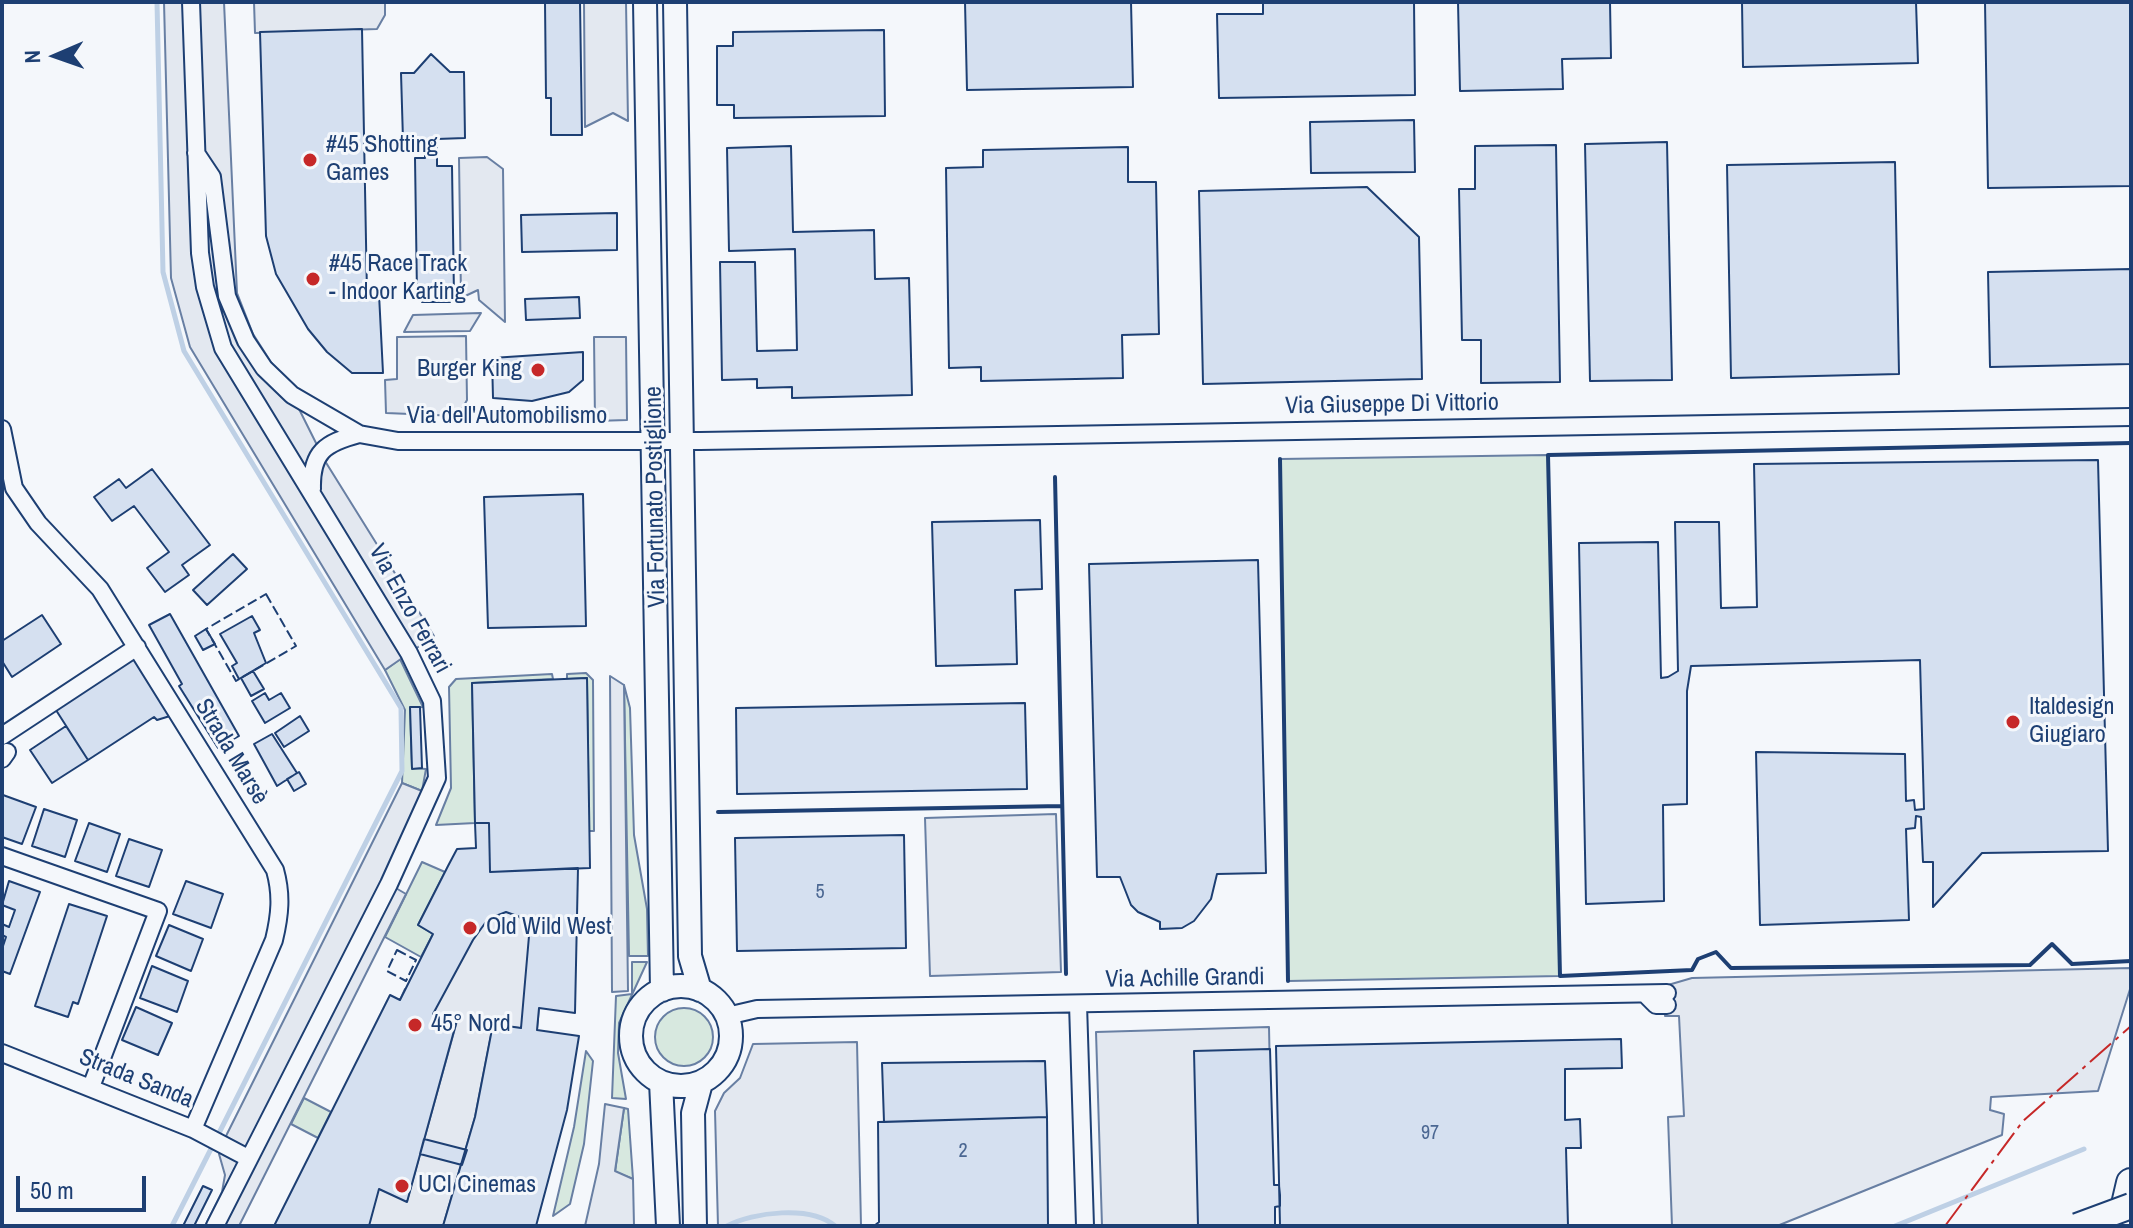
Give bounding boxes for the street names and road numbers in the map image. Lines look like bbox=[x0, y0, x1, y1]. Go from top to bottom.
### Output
street label: Via Fortunato Postiglione bbox=[640, 386, 672, 608]
street label: Via Giuseppe Di Vittorio bbox=[1285, 389, 1499, 421]
street label: Via dell'Automobilismo bbox=[407, 403, 607, 431]
street label: Via Enzo Ferrari bbox=[362, 539, 456, 679]
street label: Strada Marsè bbox=[188, 694, 274, 810]
street label: Via Achille Grandi bbox=[1105, 963, 1265, 995]
street label: Strada Sanda bbox=[75, 1043, 197, 1115]

